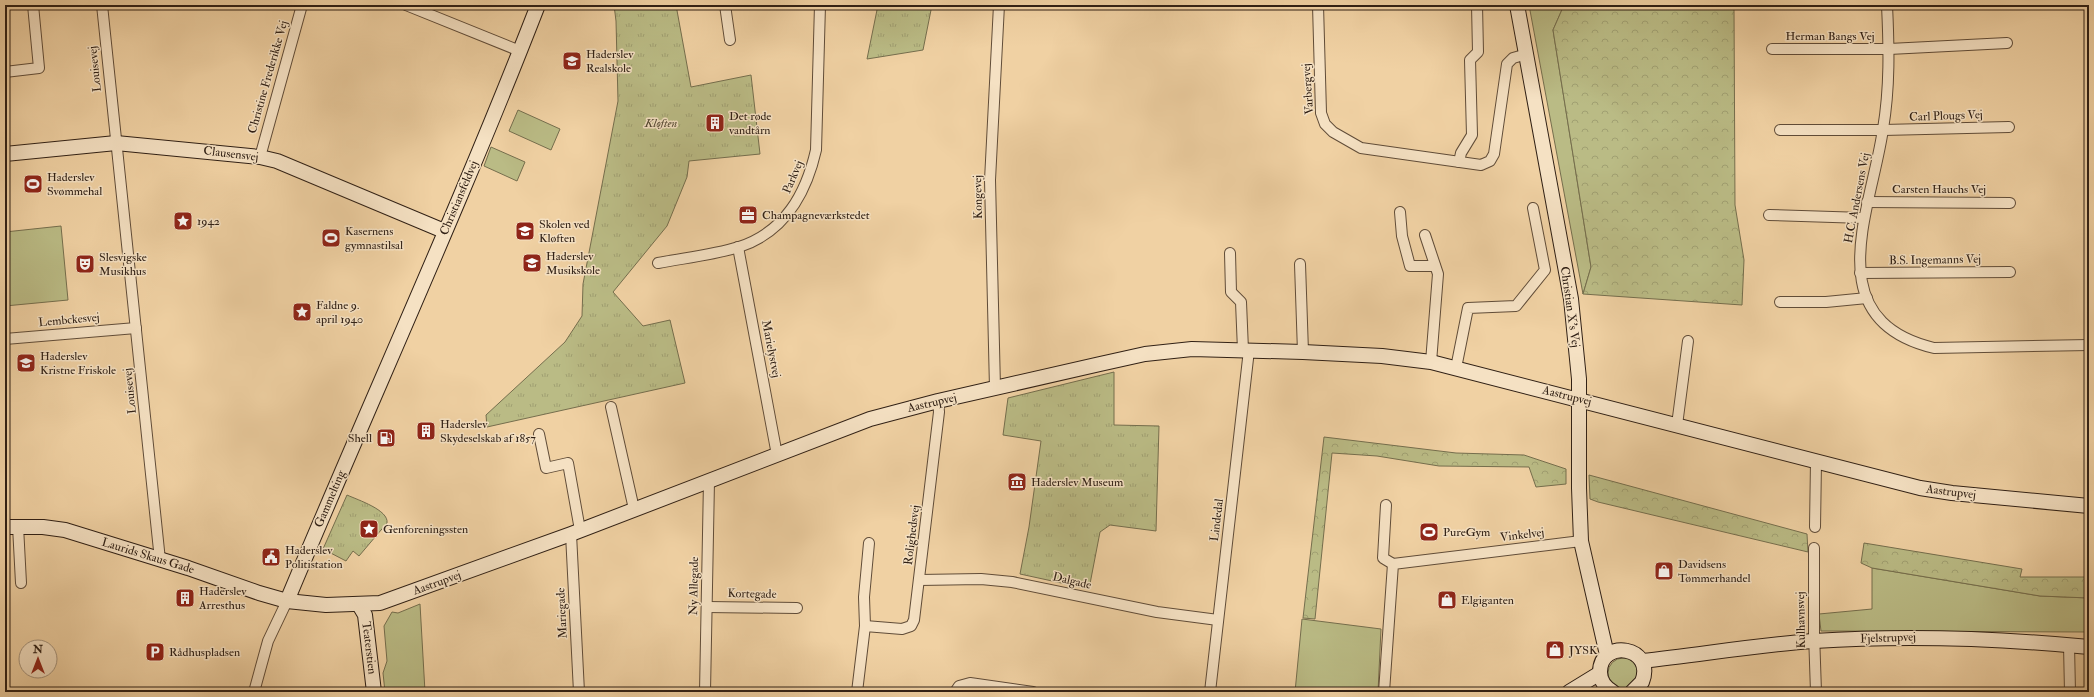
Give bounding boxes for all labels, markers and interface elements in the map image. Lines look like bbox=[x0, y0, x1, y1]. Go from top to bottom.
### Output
street label: Christine Frederikke Vej bbox=[245, 19, 291, 135]
street label: Herman Bangs Vej bbox=[1786, 29, 1874, 44]
street label: Louisevej bbox=[85, 45, 105, 93]
place label: Haderslev Realskole bbox=[586, 47, 634, 76]
school or university icon: Haderslev Realskole bbox=[561, 50, 583, 72]
street label: Varbergvej bbox=[1299, 63, 1317, 115]
street label: Carl Plougs Vej bbox=[1909, 107, 1983, 125]
place label: Det røde vandtårn bbox=[728, 109, 771, 138]
building icon: Det røde vandtårn bbox=[704, 112, 726, 134]
park label: Kløften bbox=[644, 116, 677, 131]
street label: Clausensvej bbox=[203, 143, 259, 165]
street label: H.C. Andersens Vej bbox=[1841, 151, 1873, 245]
street label: Christiansfeldvej bbox=[437, 158, 481, 238]
street label: Parkvej bbox=[779, 158, 807, 196]
place label: Haderslev Svømmehal bbox=[47, 170, 102, 199]
sports icon: Haderslev Svømmehal bbox=[22, 173, 44, 195]
street label: Kongevej bbox=[970, 175, 986, 219]
street label: Carsten Hauchs Vej bbox=[1892, 182, 1986, 197]
office icon: Champagneværkstedet bbox=[737, 204, 759, 226]
place label: Champagneværkstedet bbox=[762, 208, 870, 223]
place icon: 1942 bbox=[172, 210, 194, 232]
place label: 1942 bbox=[197, 214, 220, 229]
place label: Skolen ved Kløften bbox=[539, 217, 590, 246]
school or university icon: Skolen ved Kløften bbox=[514, 220, 536, 242]
place label: Kasernens gymnastilsal bbox=[345, 224, 403, 253]
sports icon: Kasernens gymnastilsal bbox=[320, 227, 342, 249]
place label: Haderslev Musikskole bbox=[546, 249, 600, 278]
place label: Slesvigske Musikhus bbox=[99, 250, 147, 279]
school or university icon: Haderslev Musikskole bbox=[521, 252, 543, 274]
street label: B.S. Ingemanns Vej bbox=[1889, 252, 1981, 268]
theatre icon: Slesvigske Musikhus bbox=[74, 253, 96, 275]
street label: Christian X's Vej bbox=[1557, 266, 1583, 348]
place label: Faldne 9. april 1940 bbox=[316, 298, 363, 327]
place icon: Faldne 9. april 1940 bbox=[291, 301, 313, 323]
street label: Lembckesvej bbox=[38, 310, 100, 330]
street label: Marielystvej bbox=[758, 319, 784, 379]
place label: Haderslev Kristne Friskole bbox=[40, 349, 116, 378]
school or university icon: Haderslev Kristne Friskole bbox=[15, 352, 37, 374]
street label: Louisevej bbox=[120, 367, 140, 415]
street label: Aastrupvej bbox=[1540, 382, 1593, 409]
street label: Aastrupvej bbox=[905, 390, 958, 416]
place label: Haderslev Skydeselskab af 1857 bbox=[440, 417, 536, 446]
building icon: Haderslev Skydeselskab af 1857 bbox=[415, 420, 437, 442]
fuel station icon: Shell bbox=[375, 427, 397, 449]
place label: Shell bbox=[348, 431, 372, 446]
street label: Gammelting bbox=[311, 467, 349, 530]
museum icon: Haderslev Museum bbox=[1006, 471, 1028, 493]
place label: Haderslev Museum bbox=[1031, 475, 1124, 490]
street label: Aastrupvej bbox=[1924, 481, 1977, 502]
street label: Lindedal bbox=[1207, 498, 1227, 542]
street label: Rolighedsvej bbox=[901, 504, 923, 566]
place icon: Genforeningssten bbox=[358, 518, 380, 540]
sports icon: PureGym bbox=[1418, 521, 1440, 543]
place label: Genforeningssten bbox=[383, 522, 468, 537]
place label: PureGym bbox=[1443, 525, 1491, 540]
street label: Vinkelvej bbox=[1499, 525, 1545, 545]
street label: Laurids Skaus Gade bbox=[100, 535, 196, 577]
place label: Haderslev Politistation bbox=[285, 543, 343, 572]
public building icon: Haderslev Politistation bbox=[260, 546, 282, 568]
street label: Ny Allegade bbox=[686, 556, 702, 616]
place label: Davidsens Tømmerhandel bbox=[1678, 557, 1751, 586]
shop icon: Davidsens Tømmerhandel bbox=[1653, 560, 1675, 582]
street label: Aastrupvej bbox=[410, 567, 463, 599]
street label: Dalgade bbox=[1051, 569, 1093, 593]
place label: Haderslev Arresthus bbox=[198, 584, 247, 613]
street label: Kortegade bbox=[727, 586, 777, 602]
building icon: Haderslev Arresthus bbox=[174, 587, 196, 609]
street label: Mariegade bbox=[553, 587, 571, 639]
shop icon: Elgiganten bbox=[1436, 589, 1458, 611]
street label: Kulhavnsvej bbox=[1793, 591, 1809, 649]
place label: Elgiganten bbox=[1461, 593, 1514, 608]
street label: Teaterstien bbox=[358, 621, 380, 675]
street label: Fjelstrupvej bbox=[1860, 630, 1916, 646]
north arrow bbox=[18, 639, 58, 679]
shop icon: JYSK bbox=[1544, 639, 1566, 661]
parking icon: Rådhuspladsen bbox=[144, 641, 166, 663]
text: N bbox=[32, 643, 44, 656]
place label: JYSK bbox=[1568, 643, 1598, 658]
place label: Rådhuspladsen bbox=[169, 645, 240, 660]

